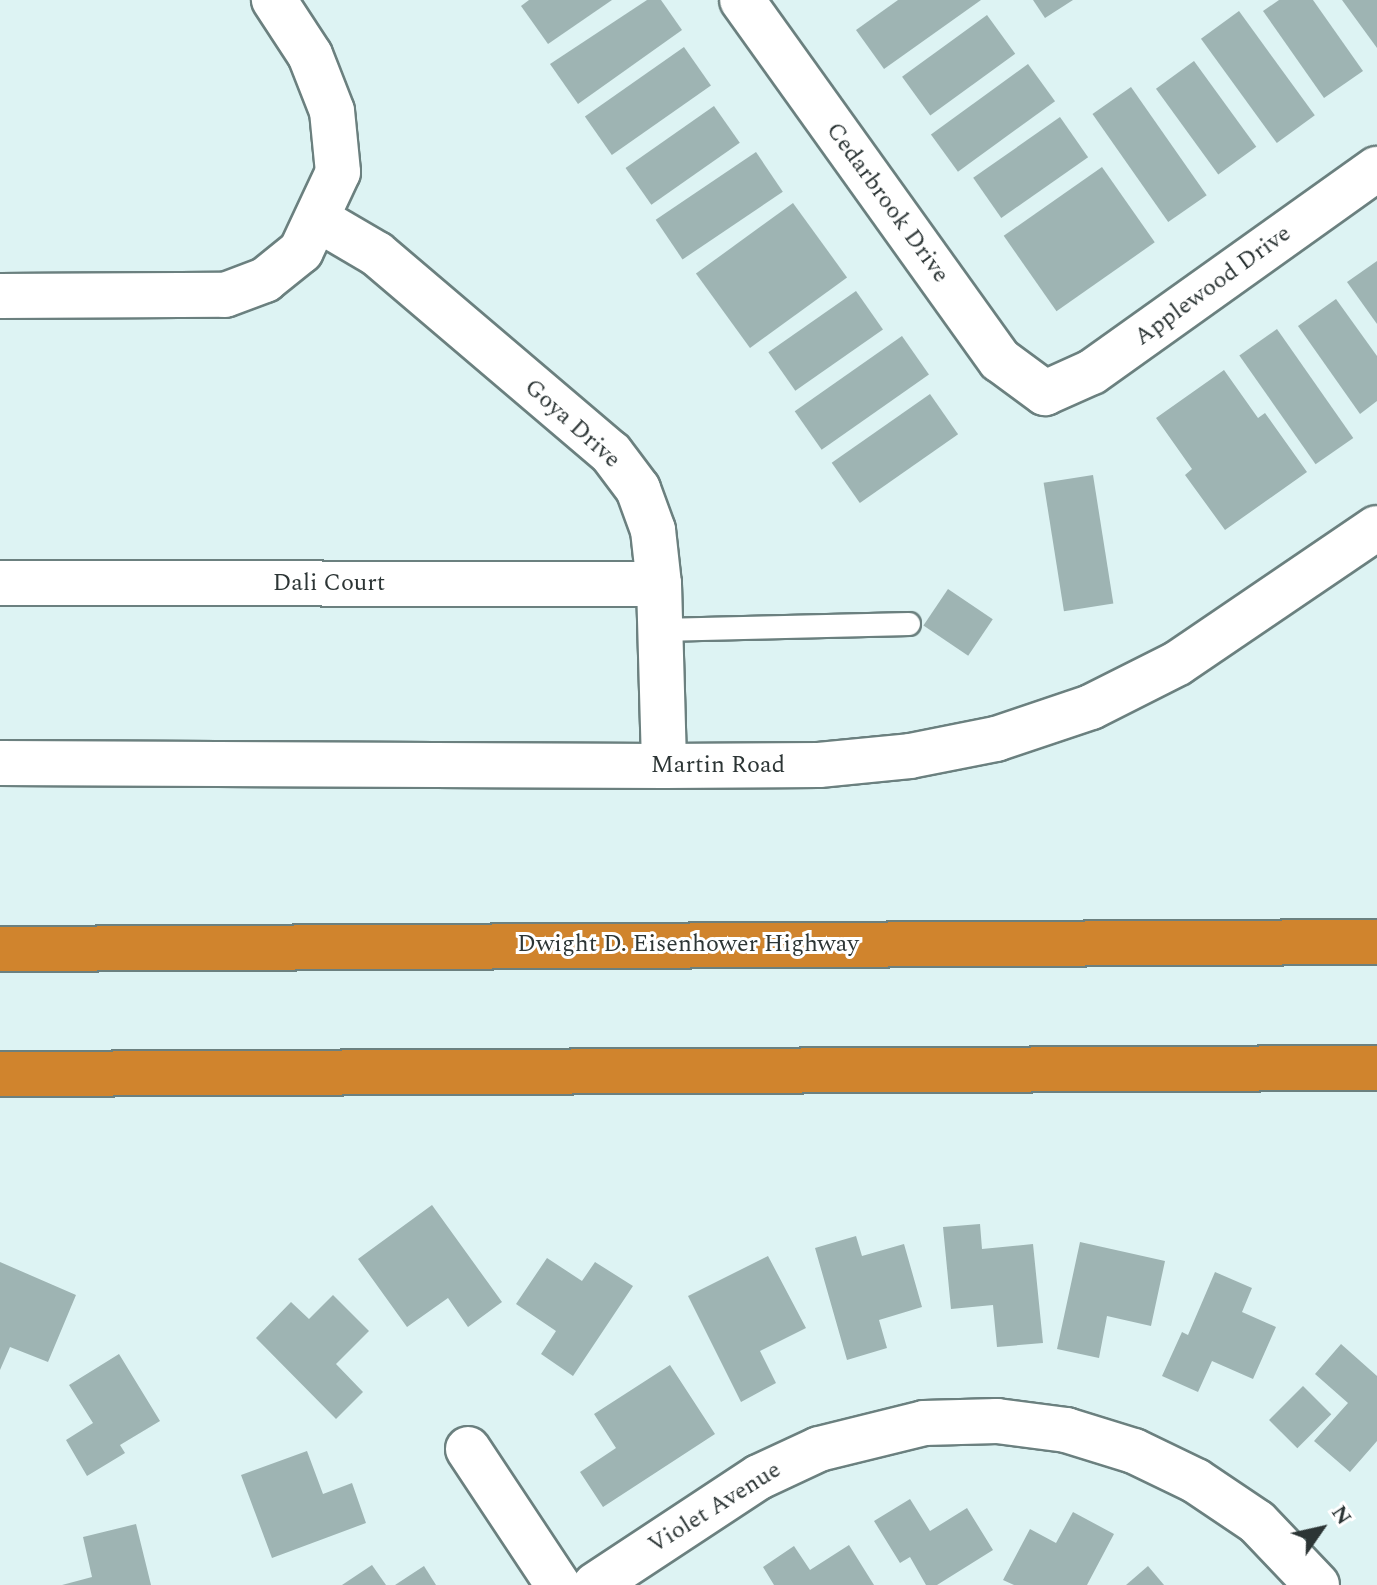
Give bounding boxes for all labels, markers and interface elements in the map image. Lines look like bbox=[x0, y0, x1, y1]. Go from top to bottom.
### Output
street label: Cedarbrook Drive bbox=[819, 117, 955, 289]
street label: Applewood Drive bbox=[1129, 220, 1297, 352]
street label: Goya Drive bbox=[518, 373, 626, 475]
street label: Dali Court bbox=[273, 570, 385, 598]
street label: Martin Road bbox=[651, 752, 785, 780]
street label: Dwight D. Eisenhower Highway bbox=[517, 931, 859, 959]
street label: Violet Avenue bbox=[644, 1456, 786, 1560]
north arrow bbox=[1281, 1489, 1361, 1569]
text: N bbox=[1323, 1499, 1360, 1532]

